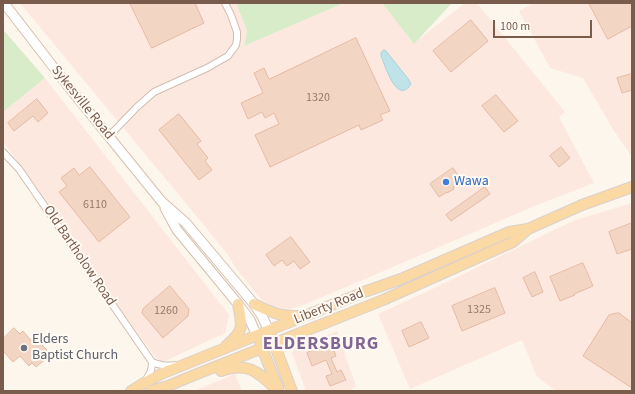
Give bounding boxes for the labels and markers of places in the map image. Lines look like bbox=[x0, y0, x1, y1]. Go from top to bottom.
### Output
place label: Wawa bbox=[454, 174, 489, 190]
marker: Wawa bbox=[441, 177, 451, 187]
place label: Elders Baptist Church bbox=[32, 332, 118, 364]
marker: Elders Baptist Church bbox=[19, 343, 29, 353]

